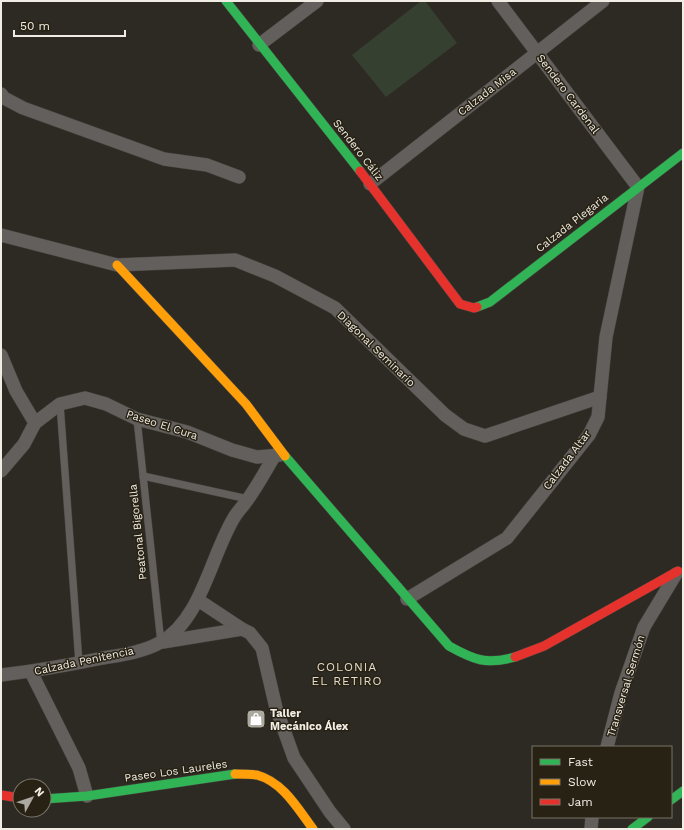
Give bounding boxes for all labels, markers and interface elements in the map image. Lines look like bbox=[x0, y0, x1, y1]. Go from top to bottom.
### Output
scale bar bbox=[14, 12, 125, 38]
text: 50 m bbox=[20, 19, 50, 33]
street label: Sendero Cardenal bbox=[534, 52, 602, 137]
street label: Calzada Misa bbox=[455, 65, 519, 119]
street label: Sendero Cáliz bbox=[330, 117, 386, 183]
street label: Calzada Plegaria bbox=[533, 191, 611, 255]
street label: Diagonal Seminario bbox=[334, 309, 418, 389]
street label: Paseo El Cura bbox=[125, 407, 199, 443]
street label: Calzada Altar bbox=[540, 427, 594, 492]
street label: Peatonal Bigorella bbox=[127, 484, 149, 580]
street label: Transversal Sermón bbox=[604, 634, 648, 738]
street label: Calzada Penitencia bbox=[33, 644, 135, 678]
district label: COLONIA EL RETIRO bbox=[312, 660, 382, 688]
place label: Taller Mecánico Álex bbox=[270, 707, 349, 733]
shop icon: Taller Mecánico Álex bbox=[245, 708, 267, 730]
legend bbox=[532, 746, 672, 818]
text: Fast bbox=[568, 755, 593, 769]
street label: Paseo Los Laureles bbox=[124, 757, 228, 785]
text: Slow bbox=[568, 775, 596, 789]
north arrow bbox=[12, 778, 52, 818]
text: N bbox=[32, 785, 47, 799]
text: Jam bbox=[568, 795, 593, 809]

